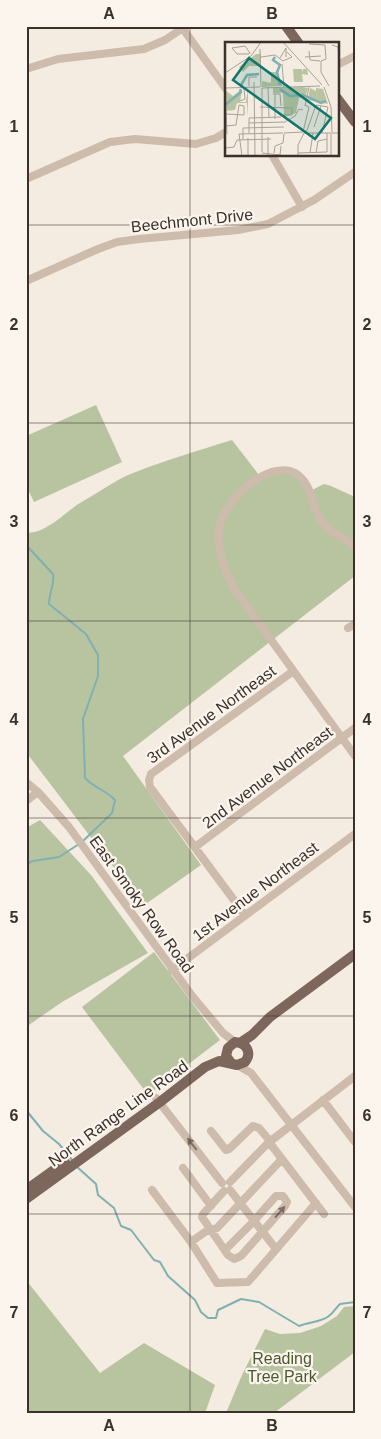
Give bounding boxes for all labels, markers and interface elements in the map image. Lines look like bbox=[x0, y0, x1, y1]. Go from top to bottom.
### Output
text: A bbox=[103, 5, 115, 22]
text: B bbox=[266, 5, 278, 22]
inset map bbox=[225, 42, 338, 156]
text: 1 bbox=[10, 118, 19, 135]
text: 1 bbox=[363, 118, 372, 135]
street label: Beechmont Drive bbox=[130, 206, 254, 235]
text: 2 bbox=[10, 316, 19, 333]
text: 2 bbox=[363, 316, 372, 333]
text: 3 bbox=[10, 513, 19, 530]
text: 3 bbox=[363, 513, 372, 530]
street label: 3rd Avenue Northeast bbox=[144, 662, 279, 767]
text: 4 bbox=[10, 711, 19, 728]
text: 4 bbox=[363, 711, 372, 728]
street label: 2nd Avenue Northeast bbox=[199, 723, 336, 832]
street label: East Smoky Row Road bbox=[86, 833, 197, 976]
street label: 1st Avenue Northeast bbox=[189, 838, 322, 944]
text: 5 bbox=[10, 909, 19, 926]
text: 5 bbox=[363, 909, 372, 926]
street label: North Range Line Road bbox=[45, 1057, 191, 1170]
text: 6 bbox=[10, 1107, 19, 1124]
text: 6 bbox=[363, 1107, 372, 1124]
one-way arrow bbox=[187, 1138, 198, 1151]
one-way arrow bbox=[274, 1207, 286, 1219]
text: 7 bbox=[10, 1304, 19, 1321]
text: 7 bbox=[363, 1304, 372, 1321]
park label: Reading Tree Park bbox=[247, 1350, 318, 1385]
text: A bbox=[103, 1417, 115, 1434]
text: B bbox=[266, 1417, 278, 1434]

